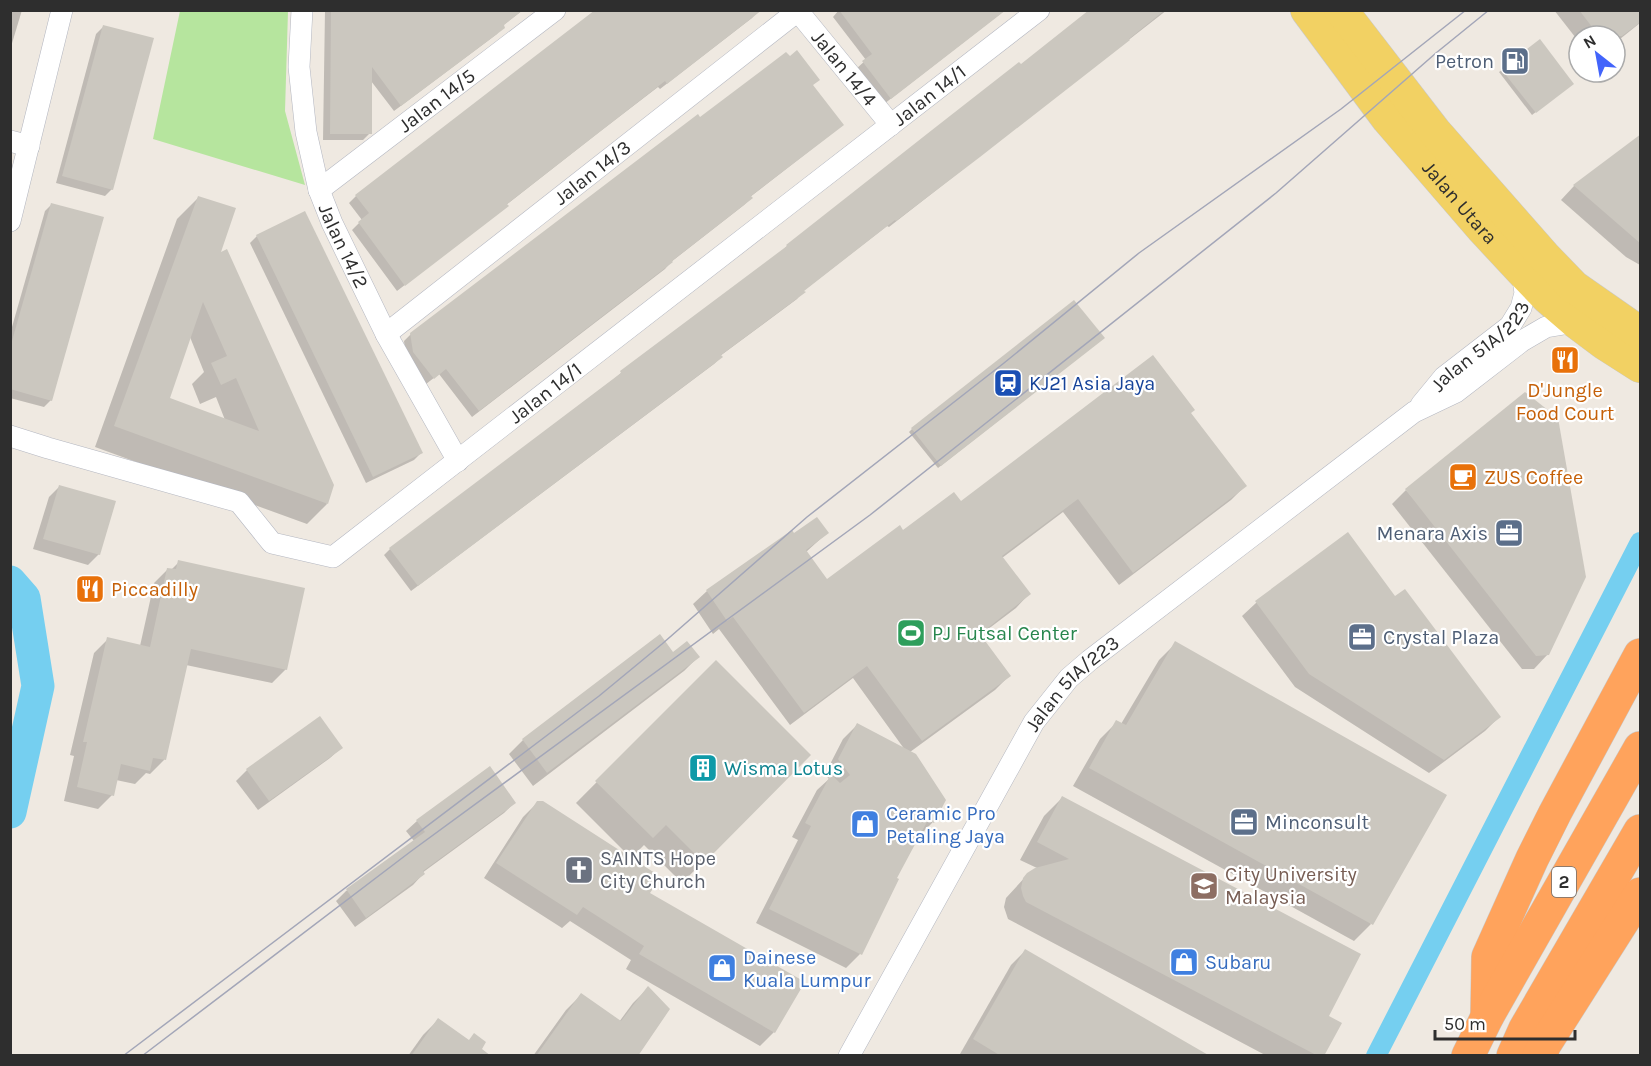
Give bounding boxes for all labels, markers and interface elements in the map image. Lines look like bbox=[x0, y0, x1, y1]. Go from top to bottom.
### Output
north arrow bbox=[1567, 24, 1627, 84]
street label: Jalan 14/4 bbox=[807, 26, 882, 110]
text: N bbox=[1580, 30, 1599, 53]
fuel station icon: Petron bbox=[1499, 45, 1531, 77]
place label: Petron bbox=[1435, 50, 1494, 73]
street label: Jalan 14/1 bbox=[889, 60, 970, 130]
street label: Jalan 14/5 bbox=[394, 64, 480, 137]
street label: Jalan 14/3 bbox=[549, 135, 635, 209]
street label: Jalan Utara bbox=[1418, 156, 1502, 249]
street label: Jalan 14/2 bbox=[314, 201, 373, 292]
street label: Jalan 51A/223 bbox=[1426, 299, 1534, 396]
restaurant icon: D'Jungle Food Court bbox=[1549, 344, 1581, 376]
street label: Jalan 14/1 bbox=[504, 357, 586, 428]
station icon: KJ21 Asia Jaya bbox=[992, 367, 1024, 399]
place label: KJ21 Asia Jaya bbox=[1029, 372, 1155, 395]
place label: D'Jungle Food Court bbox=[1516, 379, 1615, 425]
cafe icon: ZUS Coffee bbox=[1447, 461, 1479, 493]
place label: ZUS Coffee bbox=[1484, 466, 1583, 489]
office icon: Menara Axis bbox=[1493, 517, 1525, 549]
place label: Menara Axis bbox=[1377, 522, 1488, 545]
restaurant icon: Piccadilly bbox=[74, 573, 106, 605]
place label: Piccadilly bbox=[111, 578, 198, 601]
sports icon: PJ Futsal Center bbox=[895, 617, 927, 649]
office icon: Crystal Plaza bbox=[1346, 621, 1378, 653]
place label: PJ Futsal Center bbox=[932, 622, 1078, 645]
place label: Crystal Plaza bbox=[1383, 626, 1499, 649]
street label: Jalan 51A/223 bbox=[1020, 631, 1123, 735]
building icon: Wisma Lotus bbox=[687, 752, 719, 784]
place label: Wisma Lotus bbox=[724, 757, 843, 780]
place label: Ceramic Pro Petaling Jaya bbox=[886, 802, 1005, 848]
office icon: Minconsult bbox=[1228, 806, 1260, 838]
shop icon: Ceramic Pro Petaling Jaya bbox=[849, 808, 881, 840]
place label: Minconsult bbox=[1265, 811, 1370, 834]
place label: SAINTS Hope City Church bbox=[600, 847, 716, 893]
church icon: SAINTS Hope City Church bbox=[563, 854, 595, 886]
place label: City University Malaysia bbox=[1225, 863, 1357, 909]
road number: 2 bbox=[1552, 867, 1576, 897]
school or university icon: City University Malaysia bbox=[1188, 870, 1220, 902]
place label: Dainese Kuala Lumpur bbox=[743, 946, 872, 992]
shop icon: Subaru bbox=[1168, 946, 1200, 978]
place label: Subaru bbox=[1205, 951, 1271, 974]
shop icon: Dainese Kuala Lumpur bbox=[706, 952, 738, 984]
scale bar bbox=[1435, 1003, 1574, 1041]
text: 50 m bbox=[1444, 1013, 1486, 1035]

